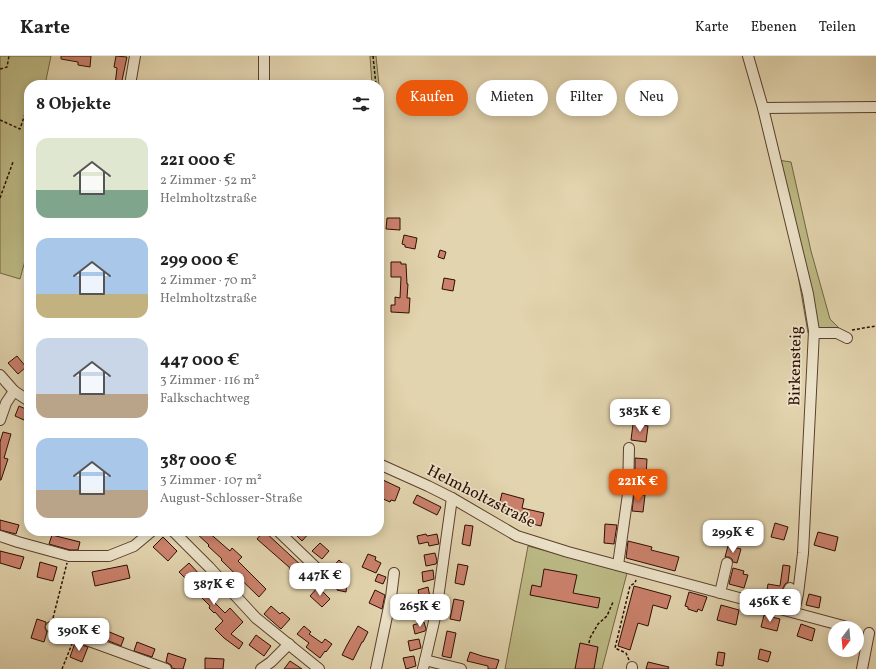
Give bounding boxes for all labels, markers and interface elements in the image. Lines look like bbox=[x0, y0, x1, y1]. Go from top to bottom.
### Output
text: Karte bbox=[20, 15, 70, 41]
text: Karte bbox=[695, 18, 729, 37]
text: Ebenen bbox=[751, 18, 797, 37]
text: Teilen bbox=[819, 18, 856, 37]
chip: Kaufen bbox=[396, 80, 468, 116]
chip: Mieten bbox=[476, 80, 548, 116]
chip: Filter bbox=[556, 80, 617, 116]
chip: Neu bbox=[625, 80, 678, 116]
text: 8 Objekte bbox=[36, 93, 111, 116]
icon: filters bbox=[350, 93, 372, 115]
text: 221 000 € bbox=[160, 149, 236, 172]
icon: home bbox=[68, 154, 116, 202]
text: 2 Zimmer · 52 m² bbox=[160, 172, 256, 190]
text: Helmholtzstraße bbox=[160, 190, 257, 208]
text: 299 000 € bbox=[160, 249, 239, 272]
icon: home bbox=[68, 254, 116, 302]
text: 2 Zimmer · 70 m² bbox=[160, 272, 257, 290]
text: Helmholtzstraße bbox=[160, 290, 257, 308]
street label: Birkensteig bbox=[784, 326, 808, 406]
text: 447 000 € bbox=[160, 349, 240, 372]
icon: home bbox=[68, 354, 116, 402]
text: 3 Zimmer · 116 m² bbox=[160, 372, 259, 390]
text: Falkschachtweg bbox=[160, 390, 250, 408]
pin: 383K € bbox=[607, 399, 673, 433]
text: 383K € bbox=[619, 403, 661, 421]
text: 387 000 € bbox=[160, 449, 237, 472]
icon: home bbox=[68, 454, 116, 502]
street label: Helmholtzstraße bbox=[423, 460, 539, 534]
pin: 221K € bbox=[605, 469, 671, 503]
text: 3 Zimmer · 107 m² bbox=[160, 472, 262, 490]
text: 221K € bbox=[618, 473, 658, 491]
text: August-Schlosser-Straße bbox=[160, 490, 303, 508]
pin: 299K € bbox=[700, 520, 766, 554]
text: 299K € bbox=[712, 524, 754, 542]
pin: 447K € bbox=[287, 563, 353, 597]
text: 447K € bbox=[298, 567, 342, 585]
pin: 387K € bbox=[181, 572, 247, 606]
text: 387K € bbox=[193, 576, 235, 594]
pin: 456K € bbox=[737, 589, 803, 623]
text: 456K € bbox=[749, 593, 791, 611]
pin: 265K € bbox=[387, 594, 453, 628]
text: 265K € bbox=[399, 598, 441, 616]
pin: 390K € bbox=[46, 618, 112, 652]
north arrow bbox=[828, 621, 864, 657]
map controls bbox=[828, 621, 864, 657]
text: 390K € bbox=[57, 622, 101, 640]

